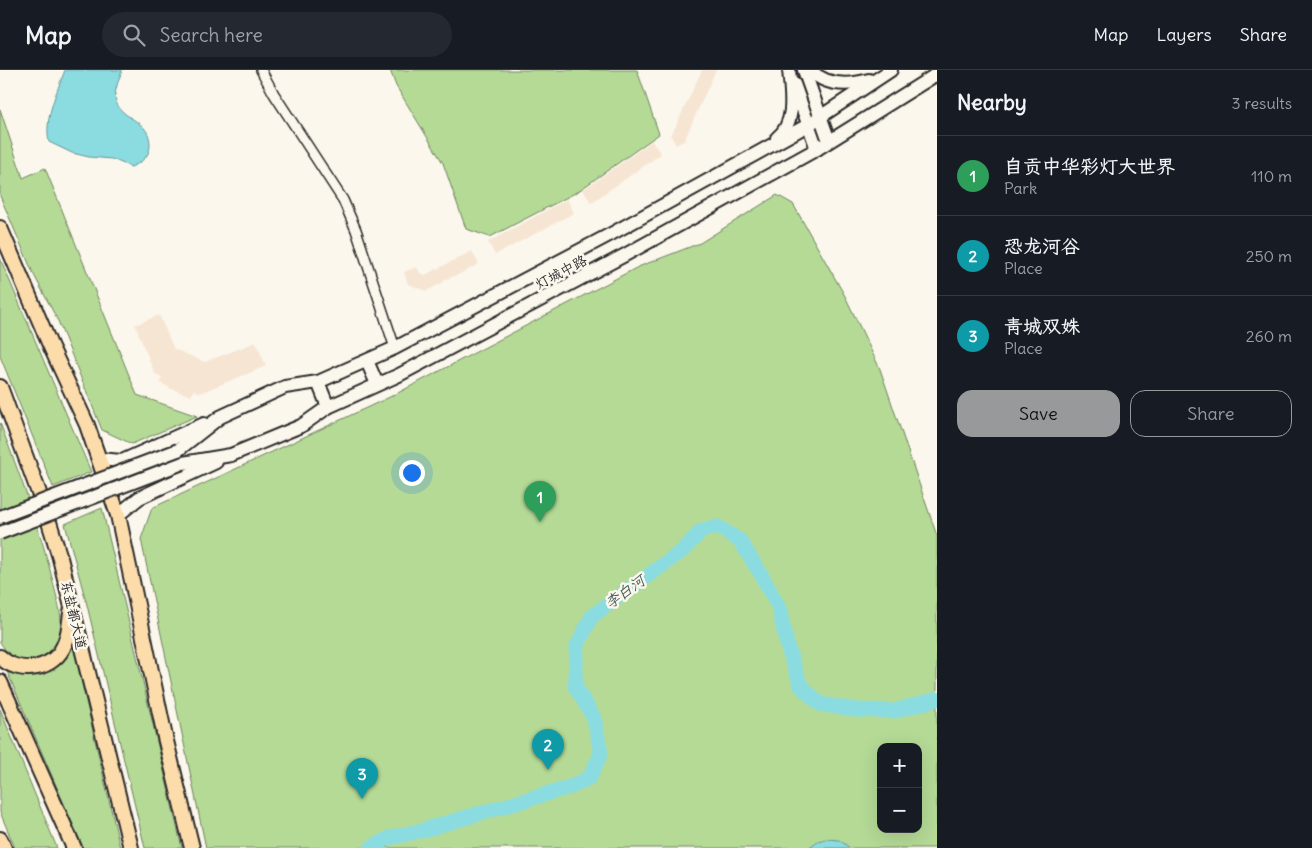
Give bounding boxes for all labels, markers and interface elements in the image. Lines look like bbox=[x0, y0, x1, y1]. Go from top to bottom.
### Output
search box bbox=[102, 12, 452, 57]
text: Map bbox=[25, 20, 72, 50]
icon: search bbox=[120, 21, 148, 49]
text: Search here bbox=[160, 23, 263, 47]
text: Map bbox=[1093, 23, 1128, 46]
text: Layers bbox=[1156, 23, 1212, 46]
text: Share bbox=[1240, 23, 1287, 46]
text: Nearby bbox=[957, 89, 1027, 116]
text: 3 results bbox=[1232, 93, 1292, 113]
text: 自贡中华彩灯大世界 bbox=[1004, 154, 1175, 178]
text: 1 bbox=[970, 166, 976, 186]
text: 110 m bbox=[1251, 166, 1292, 186]
text: Park bbox=[1004, 178, 1037, 198]
text: 恐龙河谷 bbox=[1004, 234, 1080, 258]
text: 2 bbox=[969, 246, 977, 266]
text: 250 m bbox=[1246, 246, 1292, 266]
street label: 灯城中路 bbox=[532, 251, 590, 293]
text: Place bbox=[1004, 258, 1043, 278]
text: 青城双姝 bbox=[1004, 314, 1080, 338]
text: 3 bbox=[968, 326, 978, 346]
text: 260 m bbox=[1246, 326, 1292, 346]
text: Place bbox=[1004, 338, 1043, 358]
button: Save bbox=[957, 390, 1120, 437]
button: Share bbox=[1130, 390, 1292, 437]
your location bbox=[399, 460, 425, 486]
pin: 1 bbox=[524, 481, 556, 522]
water label: 李白河 bbox=[601, 569, 651, 613]
street label: 东盐都大道 bbox=[57, 579, 91, 651]
pin: 2 bbox=[532, 729, 564, 770]
map controls bbox=[877, 743, 922, 833]
button: + bbox=[877, 743, 922, 788]
pin: 3 bbox=[346, 758, 378, 799]
button: − bbox=[877, 788, 922, 833]

